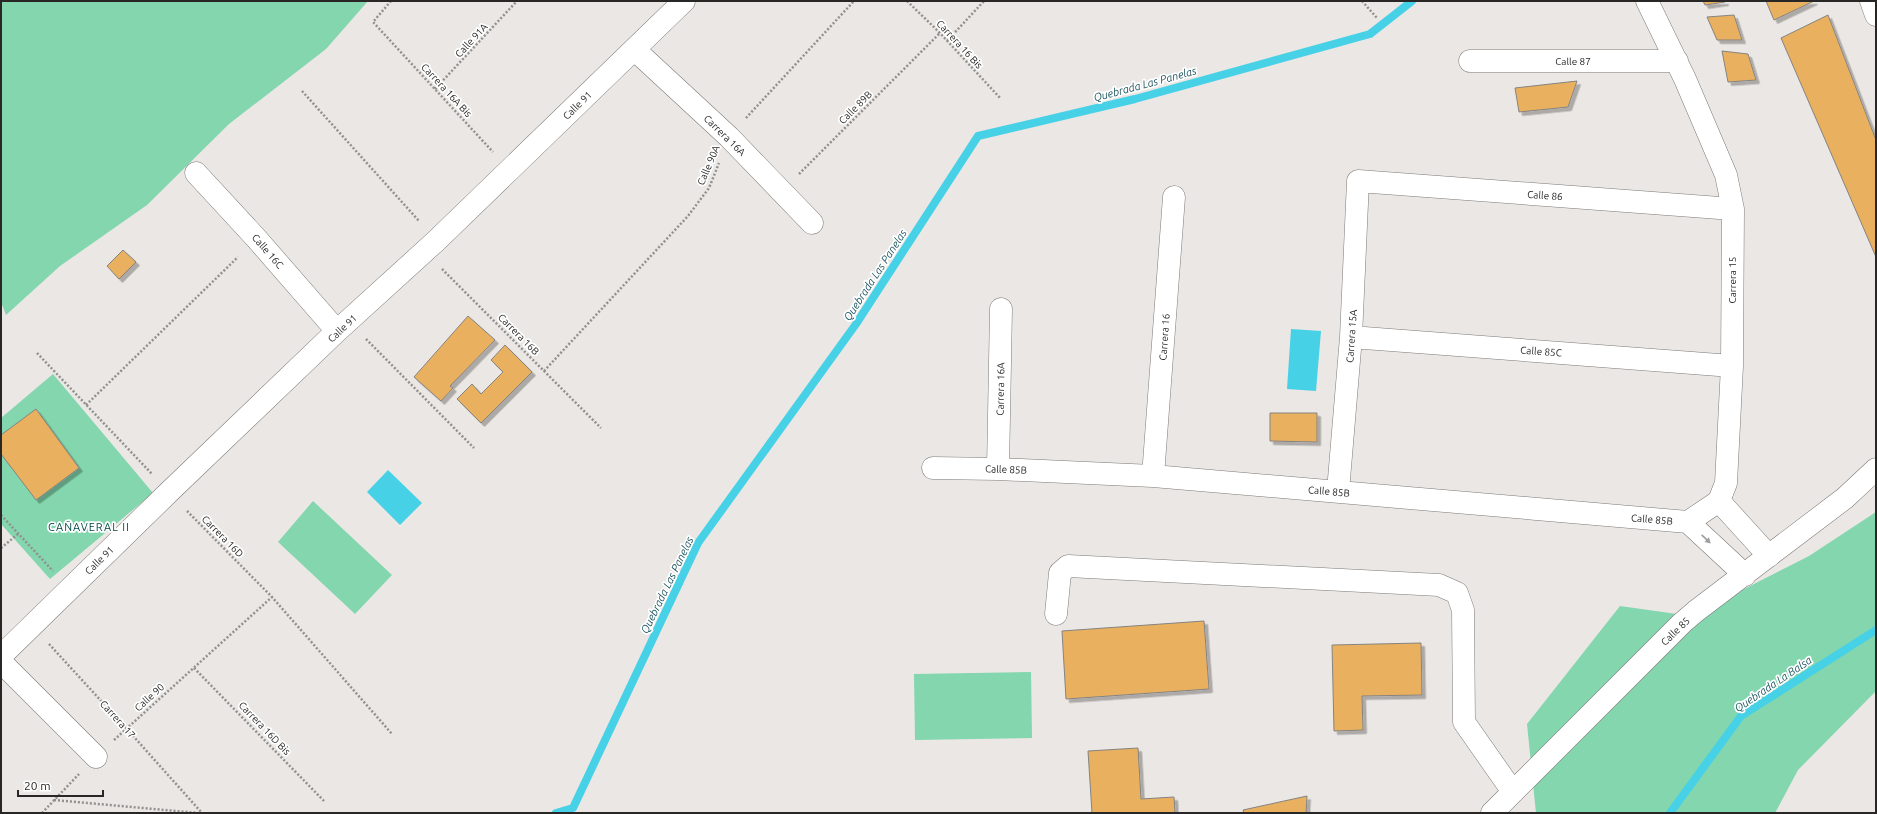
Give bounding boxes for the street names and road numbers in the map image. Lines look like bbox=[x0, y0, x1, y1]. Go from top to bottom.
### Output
street label: Carrera 16 Bis bbox=[934, 18, 985, 71]
street label: Calle 91A bbox=[453, 21, 490, 59]
street label: Calle 87 bbox=[1555, 56, 1591, 67]
street label: Carrera 16A Bis bbox=[419, 61, 474, 119]
street label: Calle 91 bbox=[561, 89, 594, 122]
street label: Calle 89B bbox=[837, 89, 874, 126]
street label: Carrera 16A bbox=[702, 113, 748, 158]
street label: Calle 90A bbox=[695, 143, 722, 187]
street label: Calle 86 bbox=[1527, 189, 1563, 202]
street label: Calle 16C bbox=[250, 232, 285, 271]
street label: Carrera 15 bbox=[1727, 257, 1738, 303]
street label: Carrera 15A bbox=[1344, 309, 1359, 363]
street label: Calle 91 bbox=[326, 312, 359, 345]
street label: Carrera 16B bbox=[496, 312, 541, 357]
street label: Carrera 16 bbox=[1157, 313, 1172, 361]
street label: Calle 85C bbox=[1520, 345, 1562, 358]
street label: Carrera 16A bbox=[995, 362, 1006, 416]
street label: Calle 85B bbox=[985, 463, 1027, 476]
street label: Calle 85B bbox=[1308, 484, 1350, 499]
street label: Calle 85B bbox=[1631, 512, 1673, 527]
street label: Carrera 16D bbox=[200, 513, 246, 559]
street label: Calle 91 bbox=[83, 544, 116, 577]
street label: Calle 85 bbox=[1659, 615, 1692, 648]
street label: Calle 90 bbox=[132, 681, 167, 713]
street label: Carrera 17 bbox=[98, 698, 137, 740]
street label: Carrera 16D Bis bbox=[237, 700, 293, 757]

